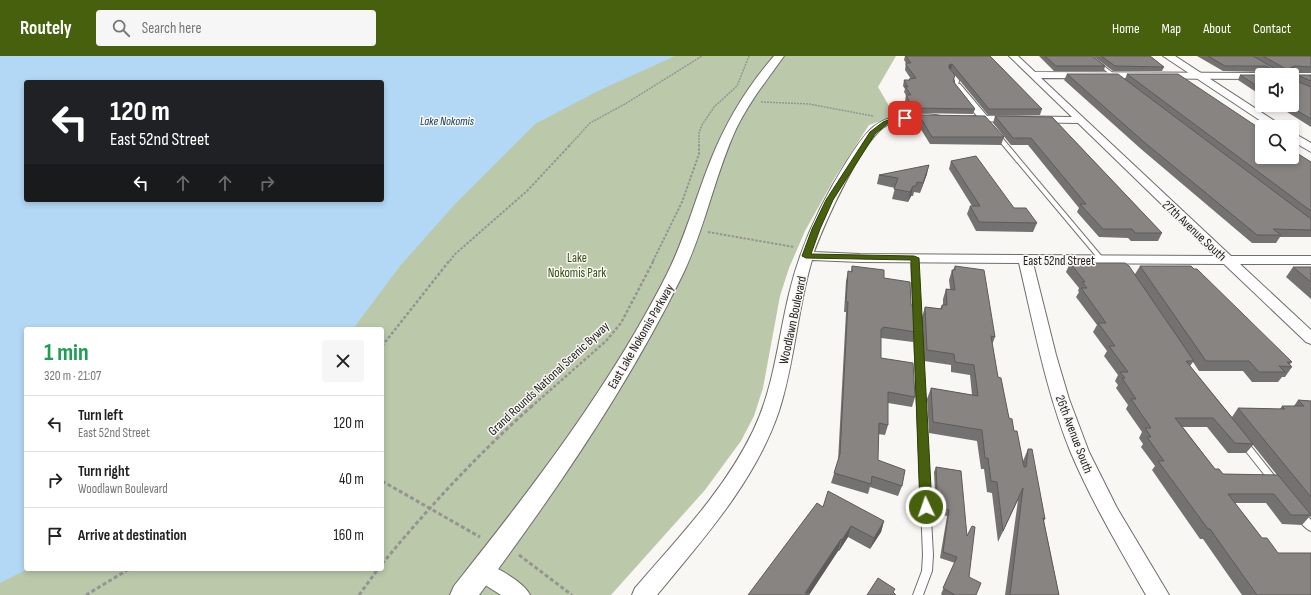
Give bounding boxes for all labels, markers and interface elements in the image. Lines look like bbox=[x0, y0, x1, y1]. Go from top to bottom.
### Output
search box bbox=[96, 10, 376, 46]
text: Routely bbox=[20, 17, 72, 40]
icon: search bbox=[110, 17, 132, 39]
text: Search here bbox=[142, 19, 201, 38]
text: Home bbox=[1112, 20, 1140, 37]
text: Map bbox=[1162, 20, 1181, 37]
text: About bbox=[1203, 20, 1231, 37]
text: Contact bbox=[1253, 20, 1291, 37]
map controls bbox=[1255, 68, 1299, 164]
button: sound bbox=[1255, 68, 1299, 112]
text: 120 m bbox=[110, 95, 170, 128]
icon: left bbox=[44, 96, 96, 148]
pin bbox=[888, 101, 922, 135]
icon: arrive bbox=[894, 107, 916, 129]
water label: Lake Nokomis bbox=[420, 114, 475, 129]
button: search bbox=[1255, 120, 1299, 164]
text: East 52nd Street bbox=[110, 129, 210, 150]
icon: left bbox=[130, 172, 152, 194]
icon: ahead bbox=[172, 172, 194, 194]
icon: ahead bbox=[214, 172, 236, 194]
icon: right bbox=[256, 172, 278, 194]
street label: 27th Avenue South bbox=[1159, 197, 1230, 265]
park label: Lake Nokomis Park bbox=[548, 250, 606, 281]
street label: East 52nd Street bbox=[1023, 253, 1095, 269]
street label: Woodlawn Boulevard bbox=[776, 275, 810, 366]
street label: East Lake Nokomis Parkway bbox=[604, 281, 677, 392]
street label: Grand Rounds National Scenic Byway bbox=[485, 318, 613, 439]
text: 1 min bbox=[44, 338, 89, 367]
button: close bbox=[322, 340, 364, 382]
text: 320 m · 21:07 bbox=[44, 368, 101, 384]
street label: 26th Avenue South bbox=[1052, 393, 1096, 476]
text: Turn left bbox=[78, 406, 123, 425]
icon: left bbox=[44, 413, 66, 435]
text: 120 m bbox=[334, 414, 364, 433]
text: East 52nd Street bbox=[78, 425, 150, 441]
text: Turn right bbox=[78, 462, 130, 481]
icon: right bbox=[44, 469, 66, 491]
text: 40 m bbox=[339, 470, 364, 489]
text: Woodlawn Boulevard bbox=[78, 481, 168, 497]
position arrow bbox=[905, 486, 947, 528]
icon: arrive bbox=[44, 525, 66, 547]
text: Arrive at destination bbox=[78, 526, 187, 545]
text: 160 m bbox=[333, 526, 364, 545]

